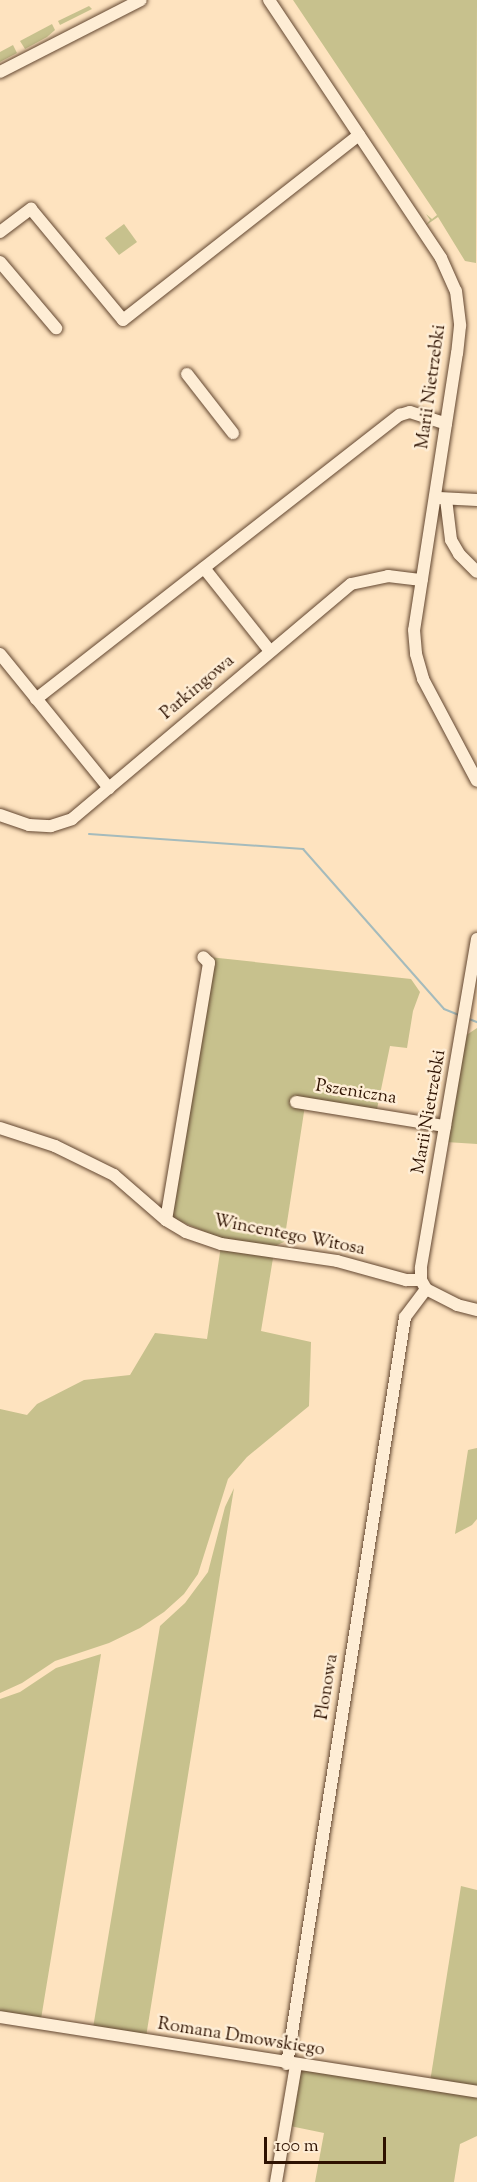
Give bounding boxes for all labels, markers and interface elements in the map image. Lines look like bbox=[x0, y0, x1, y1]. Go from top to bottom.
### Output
street label: Marii Nietrzebki bbox=[413, 323, 451, 451]
street label: Parkingowa bbox=[157, 651, 239, 725]
street label: Marii Nietrzebki bbox=[408, 1048, 452, 1176]
street label: Pszeniczna bbox=[314, 1076, 398, 1110]
street label: Wincentego Witosa bbox=[211, 1211, 367, 1261]
street label: Plonowa bbox=[312, 1653, 344, 1721]
street label: Romana Dmowskiego bbox=[156, 2014, 326, 2062]
scale bar bbox=[267, 2125, 388, 2163]
text: 100 m bbox=[275, 2134, 319, 2160]

